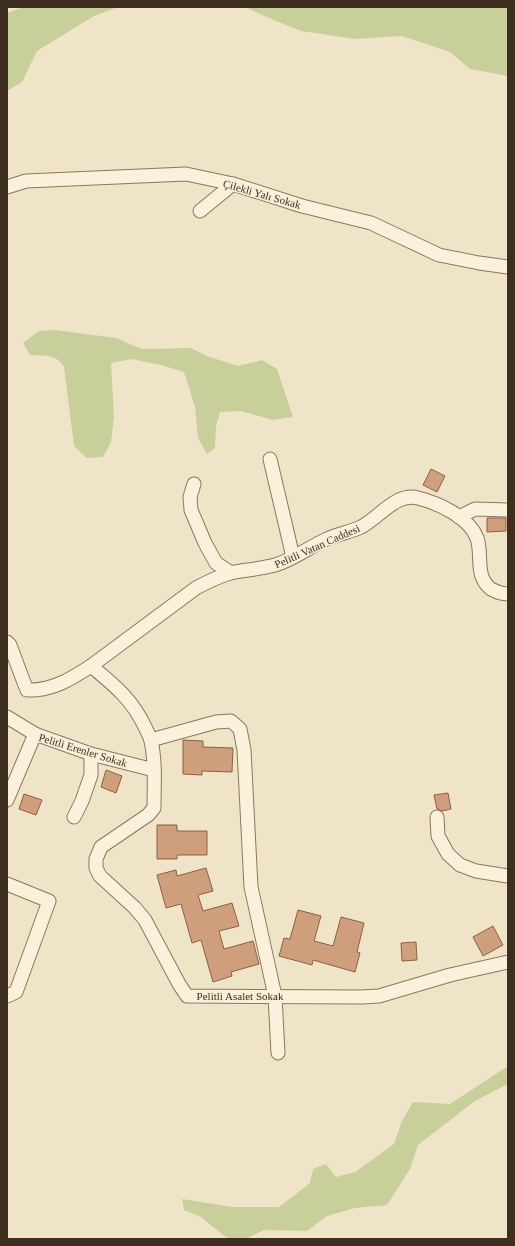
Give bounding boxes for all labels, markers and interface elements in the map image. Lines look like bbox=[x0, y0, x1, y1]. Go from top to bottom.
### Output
street label: Çilekli Yalı Sokak bbox=[222, 177, 303, 211]
street label: Pelitli Vatan Caddesi bbox=[273, 522, 361, 570]
street label: Pelitli Erenler Sokak bbox=[37, 731, 129, 769]
street label: Pelitli Asalet Sokak bbox=[197, 990, 284, 1002]

